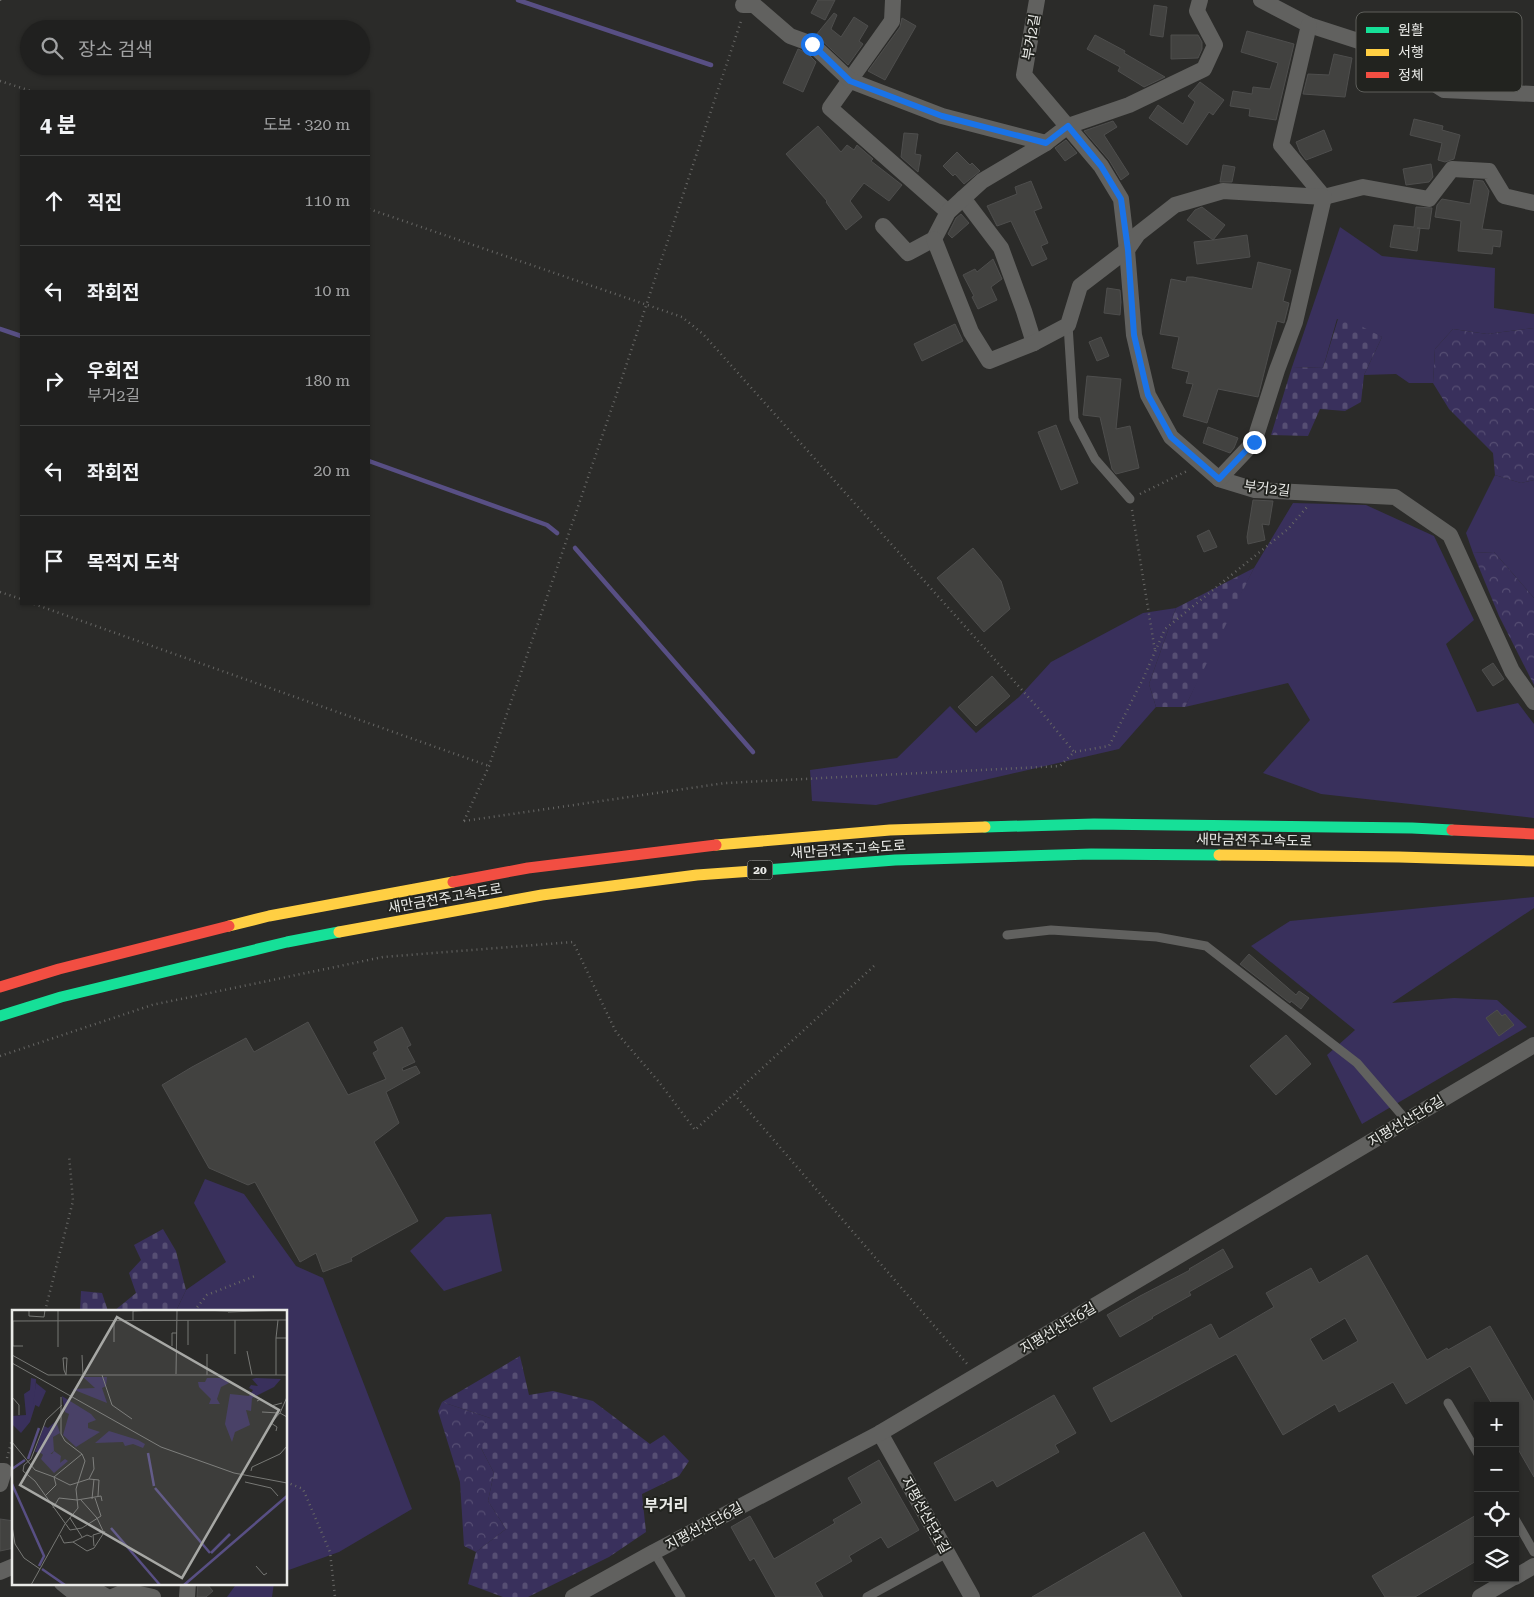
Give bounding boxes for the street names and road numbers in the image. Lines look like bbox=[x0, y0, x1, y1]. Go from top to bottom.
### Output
street label: 부거2길 bbox=[1019, 13, 1043, 61]
street label: 부거2길 bbox=[1243, 477, 1291, 499]
street label: 새만금전주고속도로 bbox=[1196, 831, 1312, 849]
street label: 새만금전주고속도로 bbox=[790, 837, 906, 861]
road number: 20 bbox=[748, 860, 772, 880]
street label: 새만금전주고속도로 bbox=[387, 880, 504, 916]
street label: 지평선산단6길 bbox=[1365, 1092, 1447, 1150]
street label: 지평선산단6길 bbox=[1017, 1299, 1099, 1357]
street label: 지평선산단1길 bbox=[898, 1474, 954, 1556]
street label: 지평선산단6길 bbox=[663, 1499, 745, 1553]

